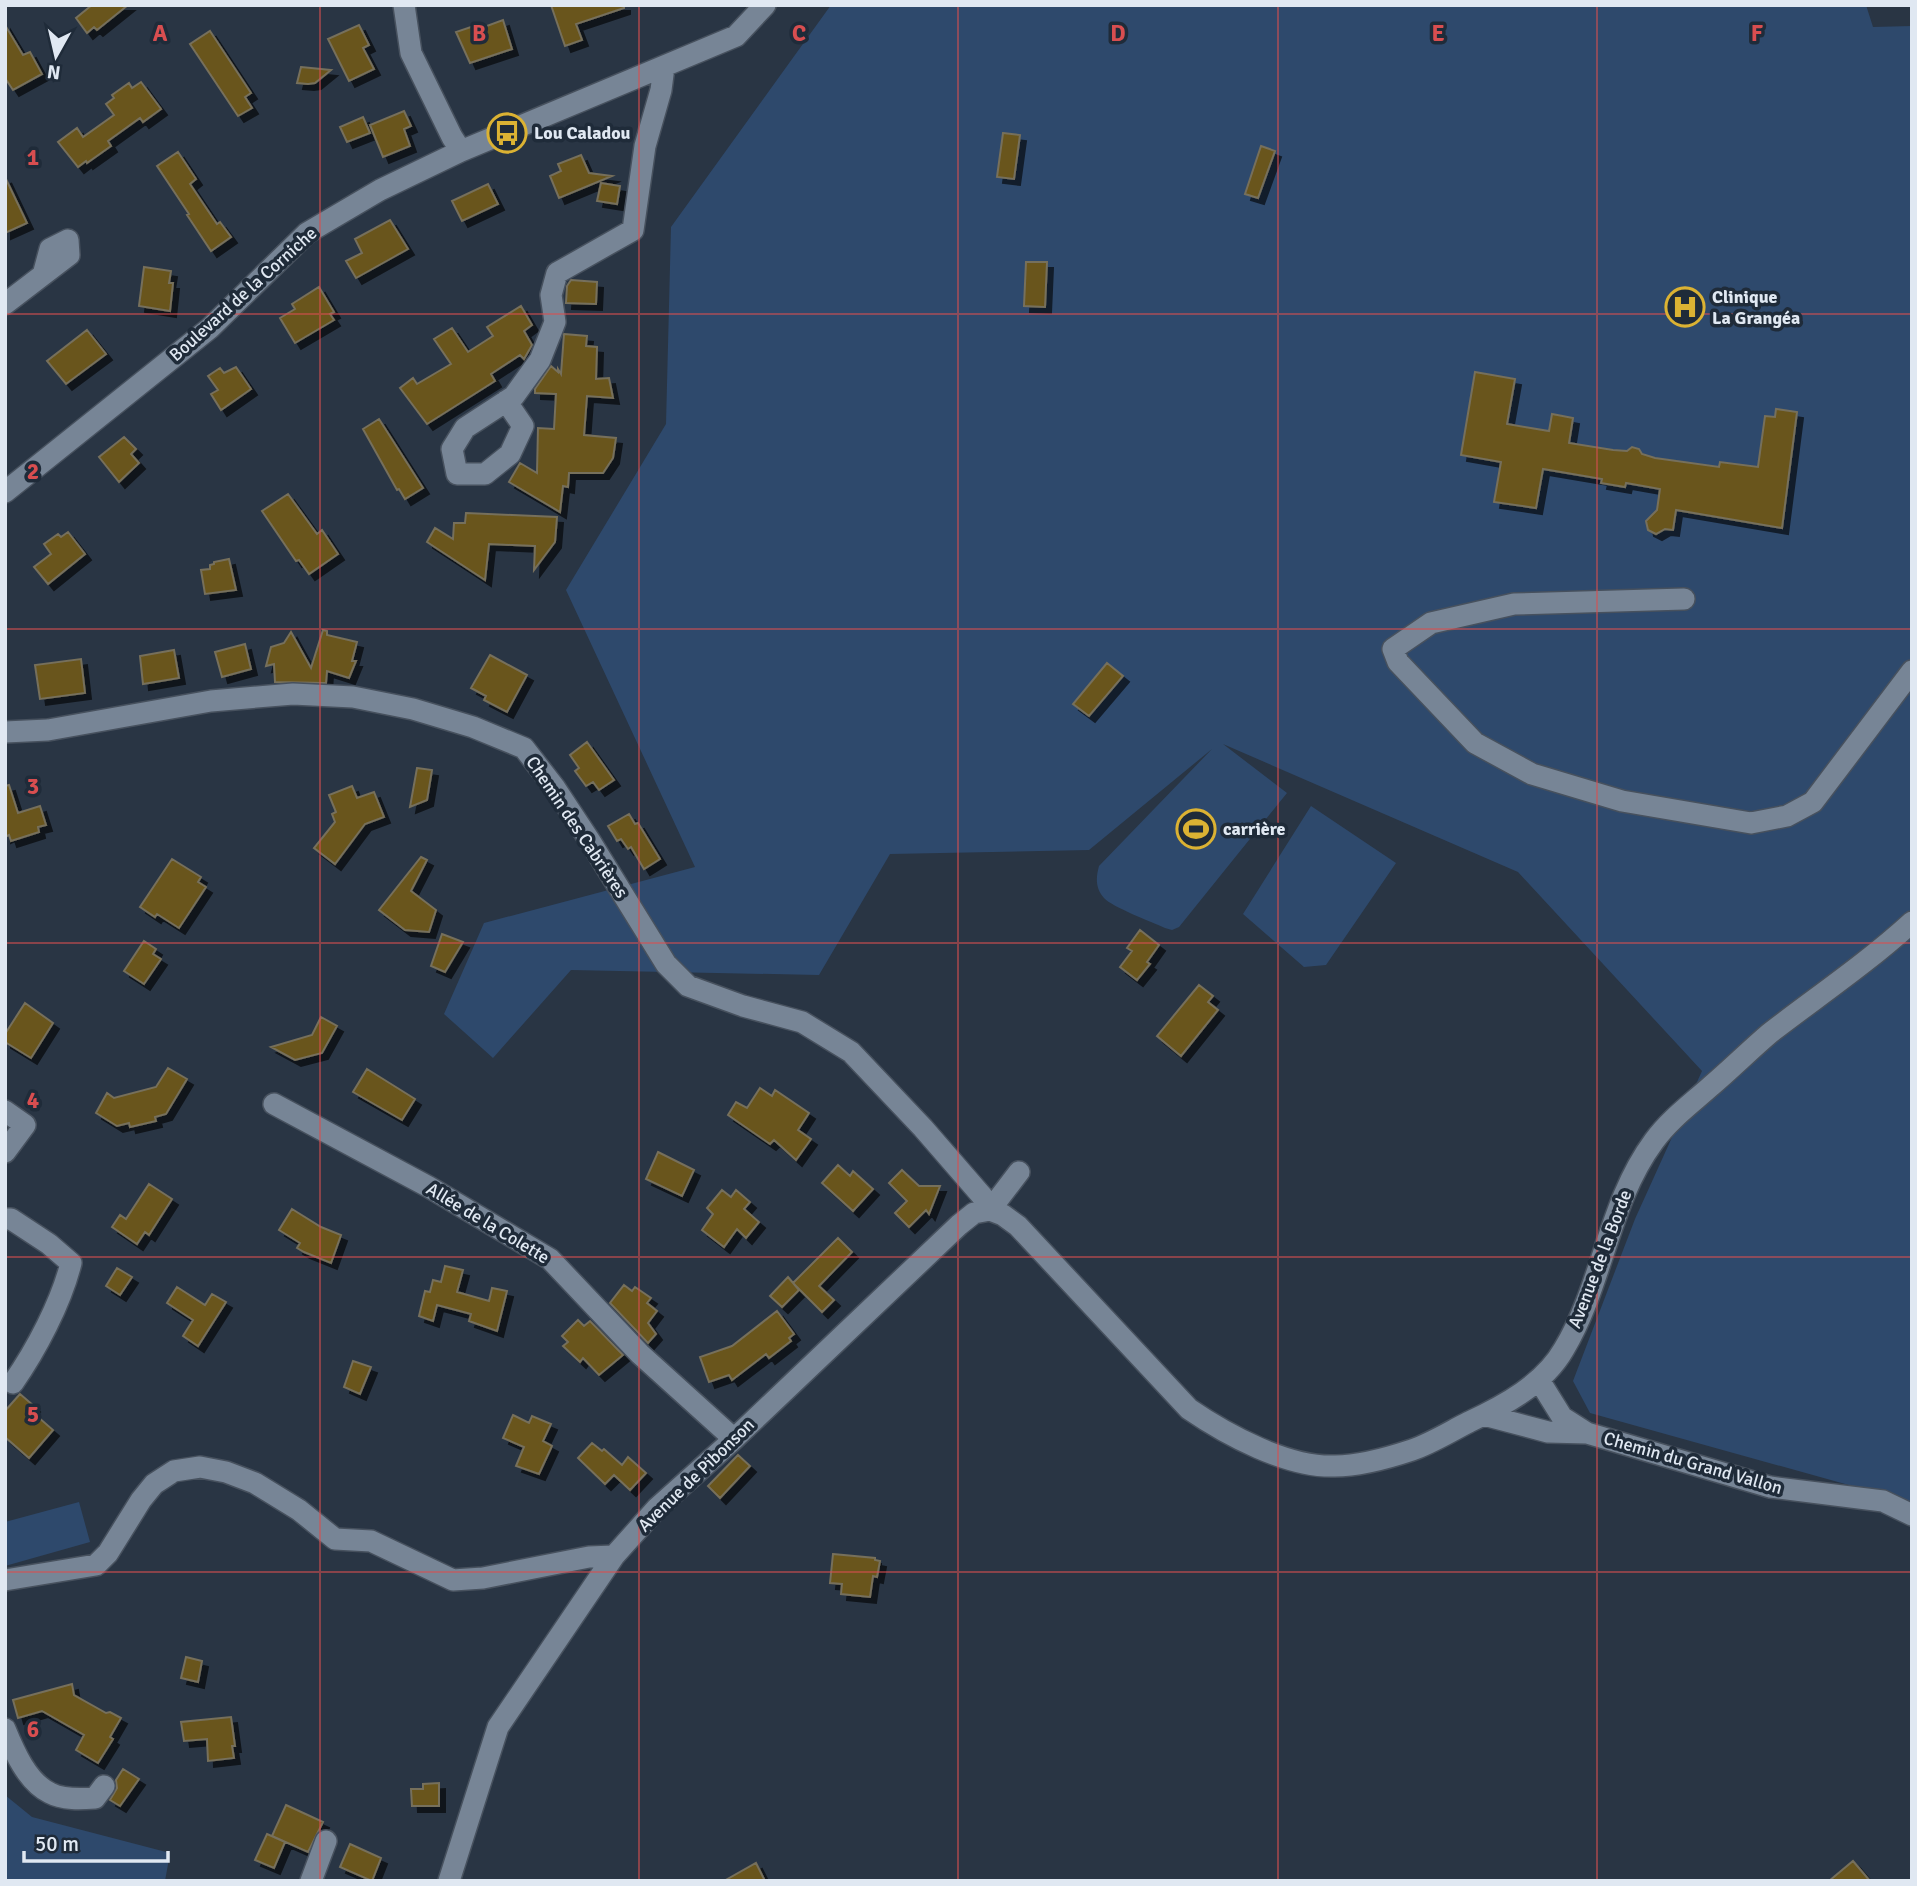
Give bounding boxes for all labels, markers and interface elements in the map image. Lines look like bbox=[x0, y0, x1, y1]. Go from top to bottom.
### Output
text: A bbox=[153, 19, 168, 48]
text: B bbox=[472, 19, 486, 48]
text: C bbox=[792, 19, 806, 48]
text: D bbox=[1110, 19, 1126, 48]
text: E bbox=[1431, 19, 1445, 48]
text: F bbox=[1751, 19, 1763, 48]
north arrow bbox=[21, 21, 91, 91]
text: N bbox=[46, 59, 62, 85]
bus stop icon: Lou Caladou bbox=[486, 112, 528, 154]
place label: Lou Caladou bbox=[534, 122, 631, 144]
text: 1 bbox=[27, 143, 39, 172]
street label: Boulevard de la Corniche bbox=[165, 222, 321, 366]
hospital icon: Clinique La Grangéa bbox=[1664, 286, 1706, 328]
place label: Clinique La Grangéa bbox=[1712, 286, 1800, 329]
text: 2 bbox=[27, 457, 39, 486]
street label: Chemin des Cabrières bbox=[521, 752, 633, 902]
text: 3 bbox=[27, 772, 39, 801]
sports icon: carrière bbox=[1175, 808, 1217, 850]
place label: carrière bbox=[1223, 818, 1286, 840]
text: 4 bbox=[27, 1086, 39, 1115]
street label: Allée de la Colette bbox=[423, 1178, 553, 1268]
street label: Avenue de la Borde bbox=[1563, 1187, 1637, 1331]
text: 5 bbox=[27, 1400, 39, 1429]
street label: Avenue de Pibonson bbox=[633, 1414, 759, 1536]
street label: Chemin du Grand Vallon bbox=[1601, 1427, 1785, 1499]
text: 6 bbox=[27, 1715, 39, 1744]
scale bar bbox=[24, 1820, 168, 1864]
text: 50 m bbox=[35, 1831, 79, 1857]

